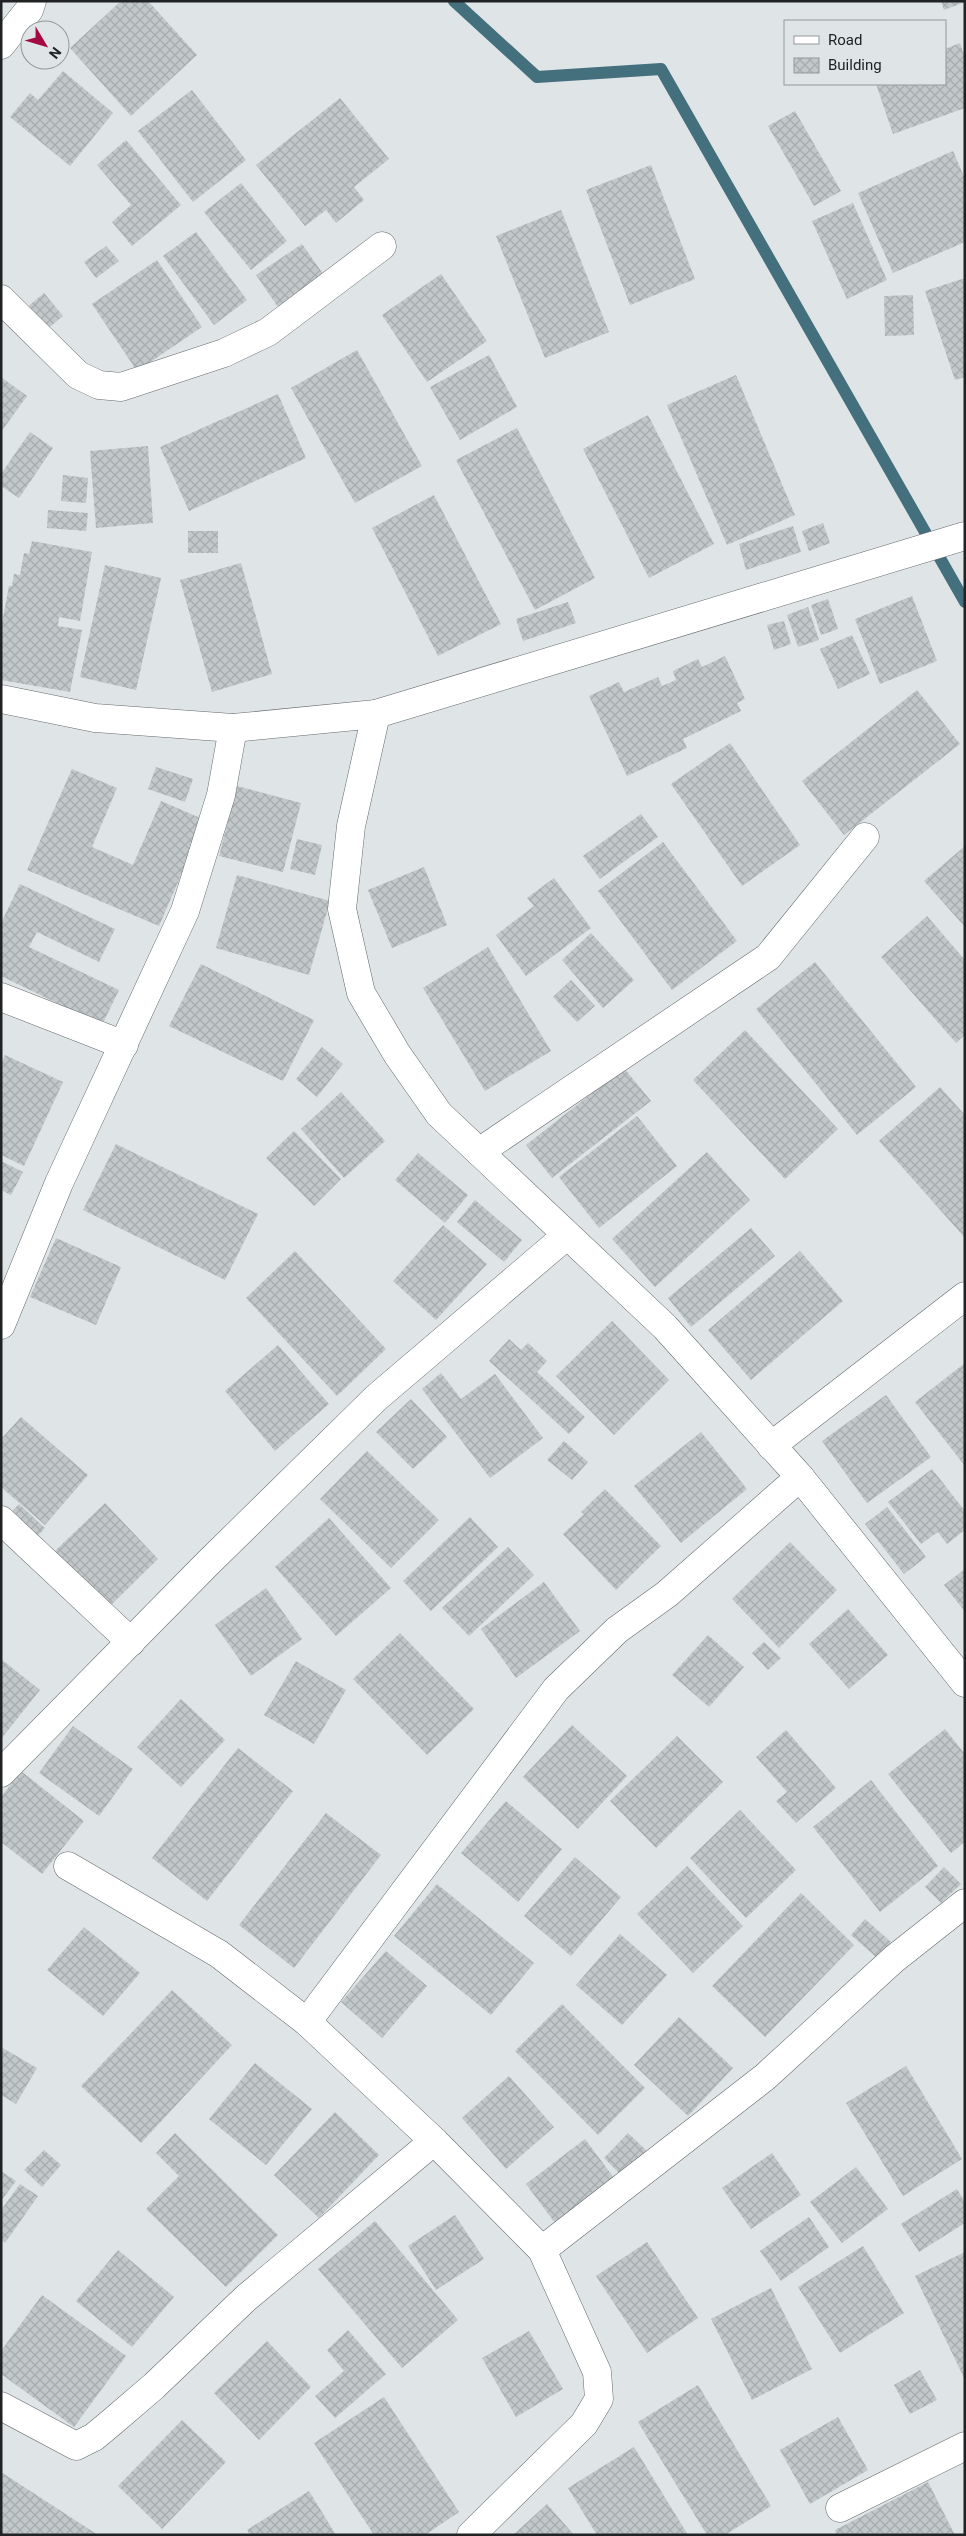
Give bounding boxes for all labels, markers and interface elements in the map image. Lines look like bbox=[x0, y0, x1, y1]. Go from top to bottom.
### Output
north arrow bbox=[20, 20, 70, 70]
legend bbox=[784, 20, 946, 85]
text: Road bbox=[828, 31, 862, 49]
text: N bbox=[46, 44, 65, 62]
text: Building bbox=[828, 56, 882, 74]

